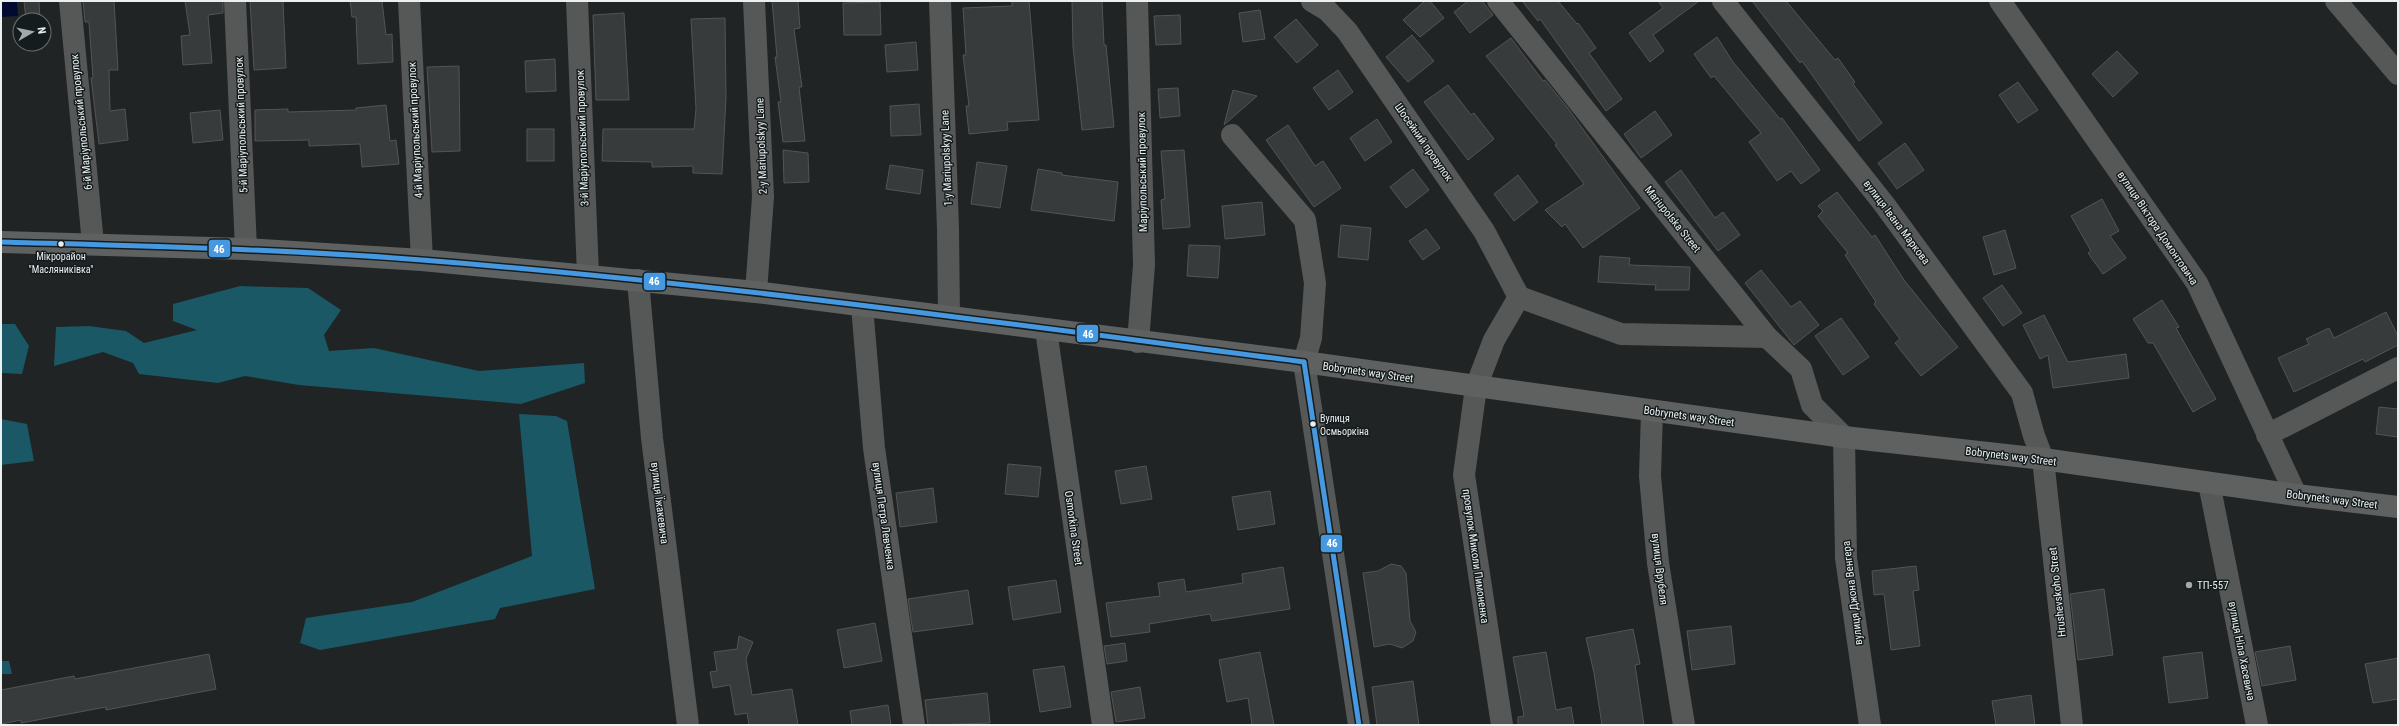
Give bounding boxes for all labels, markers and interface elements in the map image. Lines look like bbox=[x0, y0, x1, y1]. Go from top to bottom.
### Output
north arrow bbox=[12, 12, 52, 52]
text: N bbox=[34, 26, 48, 35]
street label: 6-й Маріупольський провулок bbox=[68, 53, 95, 190]
street label: 5-й Маріупольський провулок bbox=[233, 56, 250, 193]
street label: 4-й Маріупольський провулок bbox=[405, 61, 426, 198]
street label: 3-й Маріупольський провулок bbox=[574, 69, 591, 206]
street label: 2-y Mariupolskyy Lane bbox=[753, 98, 770, 194]
street label: Шосейний провулок bbox=[1392, 101, 1456, 184]
street label: 1-y Mariupolskyy Lane bbox=[938, 110, 955, 206]
street label: Маріупольський провулок bbox=[1135, 111, 1150, 232]
street label: вулиця Віктора Домонтовича bbox=[2115, 169, 2201, 288]
street label: вулиця Івана Маркова bbox=[1861, 178, 1933, 267]
street label: Mariupolska Street bbox=[1642, 183, 1703, 255]
marker: Мікрорайон "Масляниківка" bbox=[56, 239, 66, 249]
line badge: 46 bbox=[208, 239, 231, 258]
text: 46 bbox=[213, 243, 225, 256]
place label: Мікрорайон "Масляниківка" bbox=[29, 251, 93, 275]
line badge: 46 bbox=[643, 272, 666, 291]
text: 46 bbox=[648, 275, 660, 288]
line badge: 46 bbox=[1076, 324, 1099, 343]
text: 46 bbox=[1082, 328, 1094, 341]
street label: Bobrynets way Street bbox=[1322, 360, 1414, 385]
street label: Bobrynets way Street bbox=[1643, 404, 1735, 429]
place label: Вулиця Осмьоркіна bbox=[1320, 413, 1369, 437]
marker: Вулиця Осмьоркіна bbox=[1308, 419, 1318, 429]
street label: Bobrynets way Street bbox=[1965, 444, 2057, 469]
street label: вулиця Петра Левченка bbox=[870, 461, 897, 571]
street label: вулиця Їжакевича bbox=[648, 462, 671, 545]
street label: Bobrynets way Street bbox=[2286, 487, 2378, 512]
street label: провулок Миколи Пимоненка bbox=[1460, 488, 1491, 624]
street label: Osmorkina Street bbox=[1062, 490, 1085, 566]
street label: вулиця Врубеля bbox=[1649, 532, 1670, 606]
line badge: 46 bbox=[1320, 534, 1343, 553]
text: 46 bbox=[1326, 537, 1338, 550]
street label: вулиця Джона Венгера bbox=[1840, 540, 1865, 646]
street label: Hrushevskoho Street bbox=[2046, 546, 2069, 638]
place label: ТП-557 bbox=[2197, 579, 2229, 592]
marker: ТП-557 bbox=[2184, 580, 2194, 590]
street label: вулиця Ніла Хасевича bbox=[2226, 600, 2258, 702]

